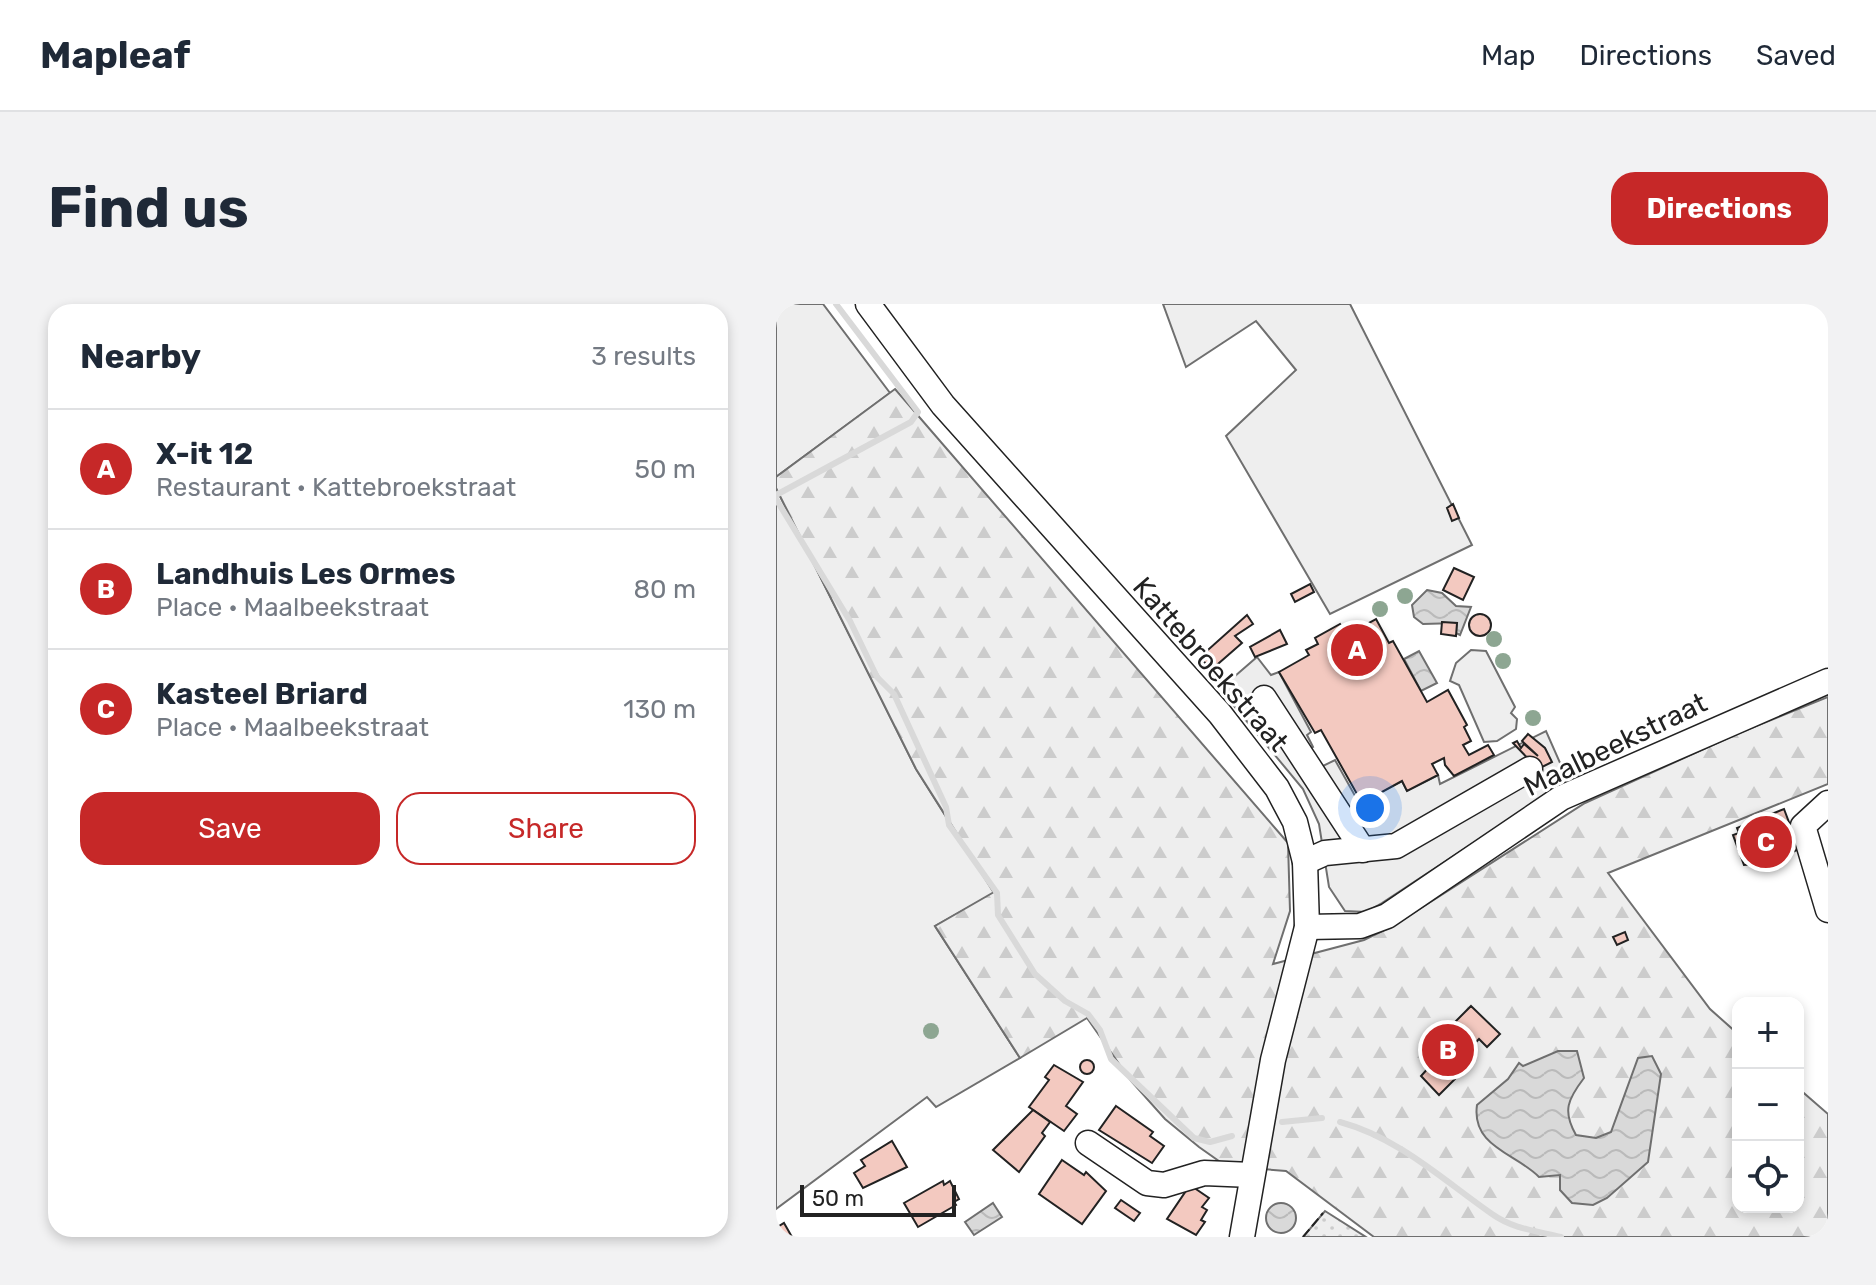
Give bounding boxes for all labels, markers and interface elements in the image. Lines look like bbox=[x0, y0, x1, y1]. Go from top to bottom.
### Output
text: Mapleaf bbox=[40, 32, 190, 78]
text: Map bbox=[1481, 39, 1535, 72]
text: Directions bbox=[1579, 39, 1712, 72]
text: Saved bbox=[1756, 39, 1836, 72]
button: Directions bbox=[1611, 172, 1828, 245]
text: Find us bbox=[48, 175, 249, 241]
text: Nearby bbox=[80, 336, 201, 377]
text: 3 results bbox=[591, 341, 696, 372]
text: X-it 12 bbox=[156, 436, 253, 472]
text: A bbox=[97, 454, 115, 485]
text: 50 m bbox=[635, 454, 696, 485]
text: Restaurant · Kattebroekstraat bbox=[156, 472, 516, 503]
text: Landhuis Les Ormes bbox=[156, 556, 456, 592]
street label: Kattebroekstraat bbox=[1126, 571, 1295, 758]
text: B bbox=[97, 574, 115, 605]
text: 80 m bbox=[633, 574, 696, 605]
text: Place · Maalbeekstraat bbox=[156, 592, 429, 623]
pin: A bbox=[1331, 620, 1383, 680]
text: Kasteel Briard bbox=[156, 676, 368, 712]
street label: Maalbeekstraat bbox=[1518, 686, 1712, 803]
text: C bbox=[97, 694, 115, 725]
text: 130 m bbox=[623, 694, 696, 725]
text: Place · Maalbeekstraat bbox=[156, 712, 429, 743]
your location bbox=[1350, 788, 1390, 828]
button: Save bbox=[80, 792, 380, 865]
button: Share bbox=[396, 792, 696, 865]
pin: C bbox=[1740, 812, 1792, 872]
map controls bbox=[1732, 997, 1804, 1213]
button: + bbox=[1732, 997, 1804, 1069]
pin: B bbox=[1422, 1020, 1474, 1080]
button: − bbox=[1732, 1069, 1804, 1141]
button: locate bbox=[1732, 1141, 1804, 1213]
scale bar bbox=[800, 1181, 956, 1217]
text: 50 m bbox=[812, 1185, 864, 1212]

